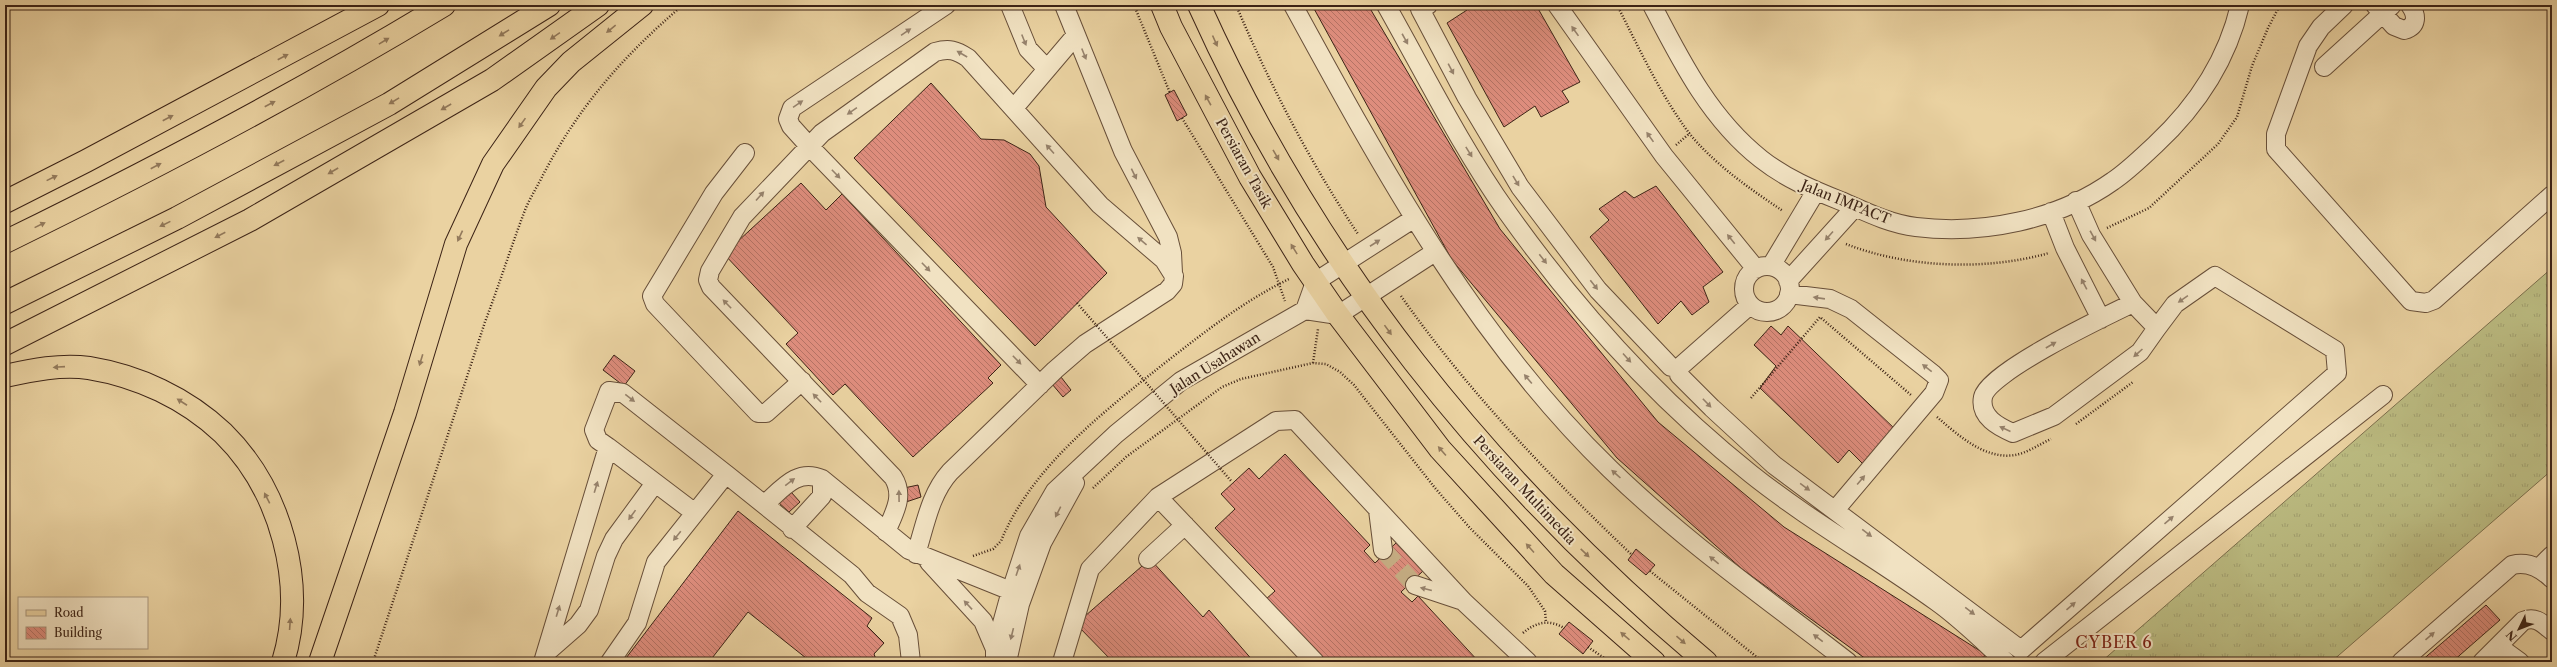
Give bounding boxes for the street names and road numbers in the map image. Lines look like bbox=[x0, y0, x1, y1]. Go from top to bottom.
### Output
street label: Persiaran Tasik bbox=[1212, 115, 1277, 212]
street label: Jalan IMPACT bbox=[1797, 175, 1894, 228]
street label: Jalan Usahawan bbox=[1165, 328, 1264, 399]
street label: Persiaran Multimedia bbox=[1470, 432, 1581, 549]

